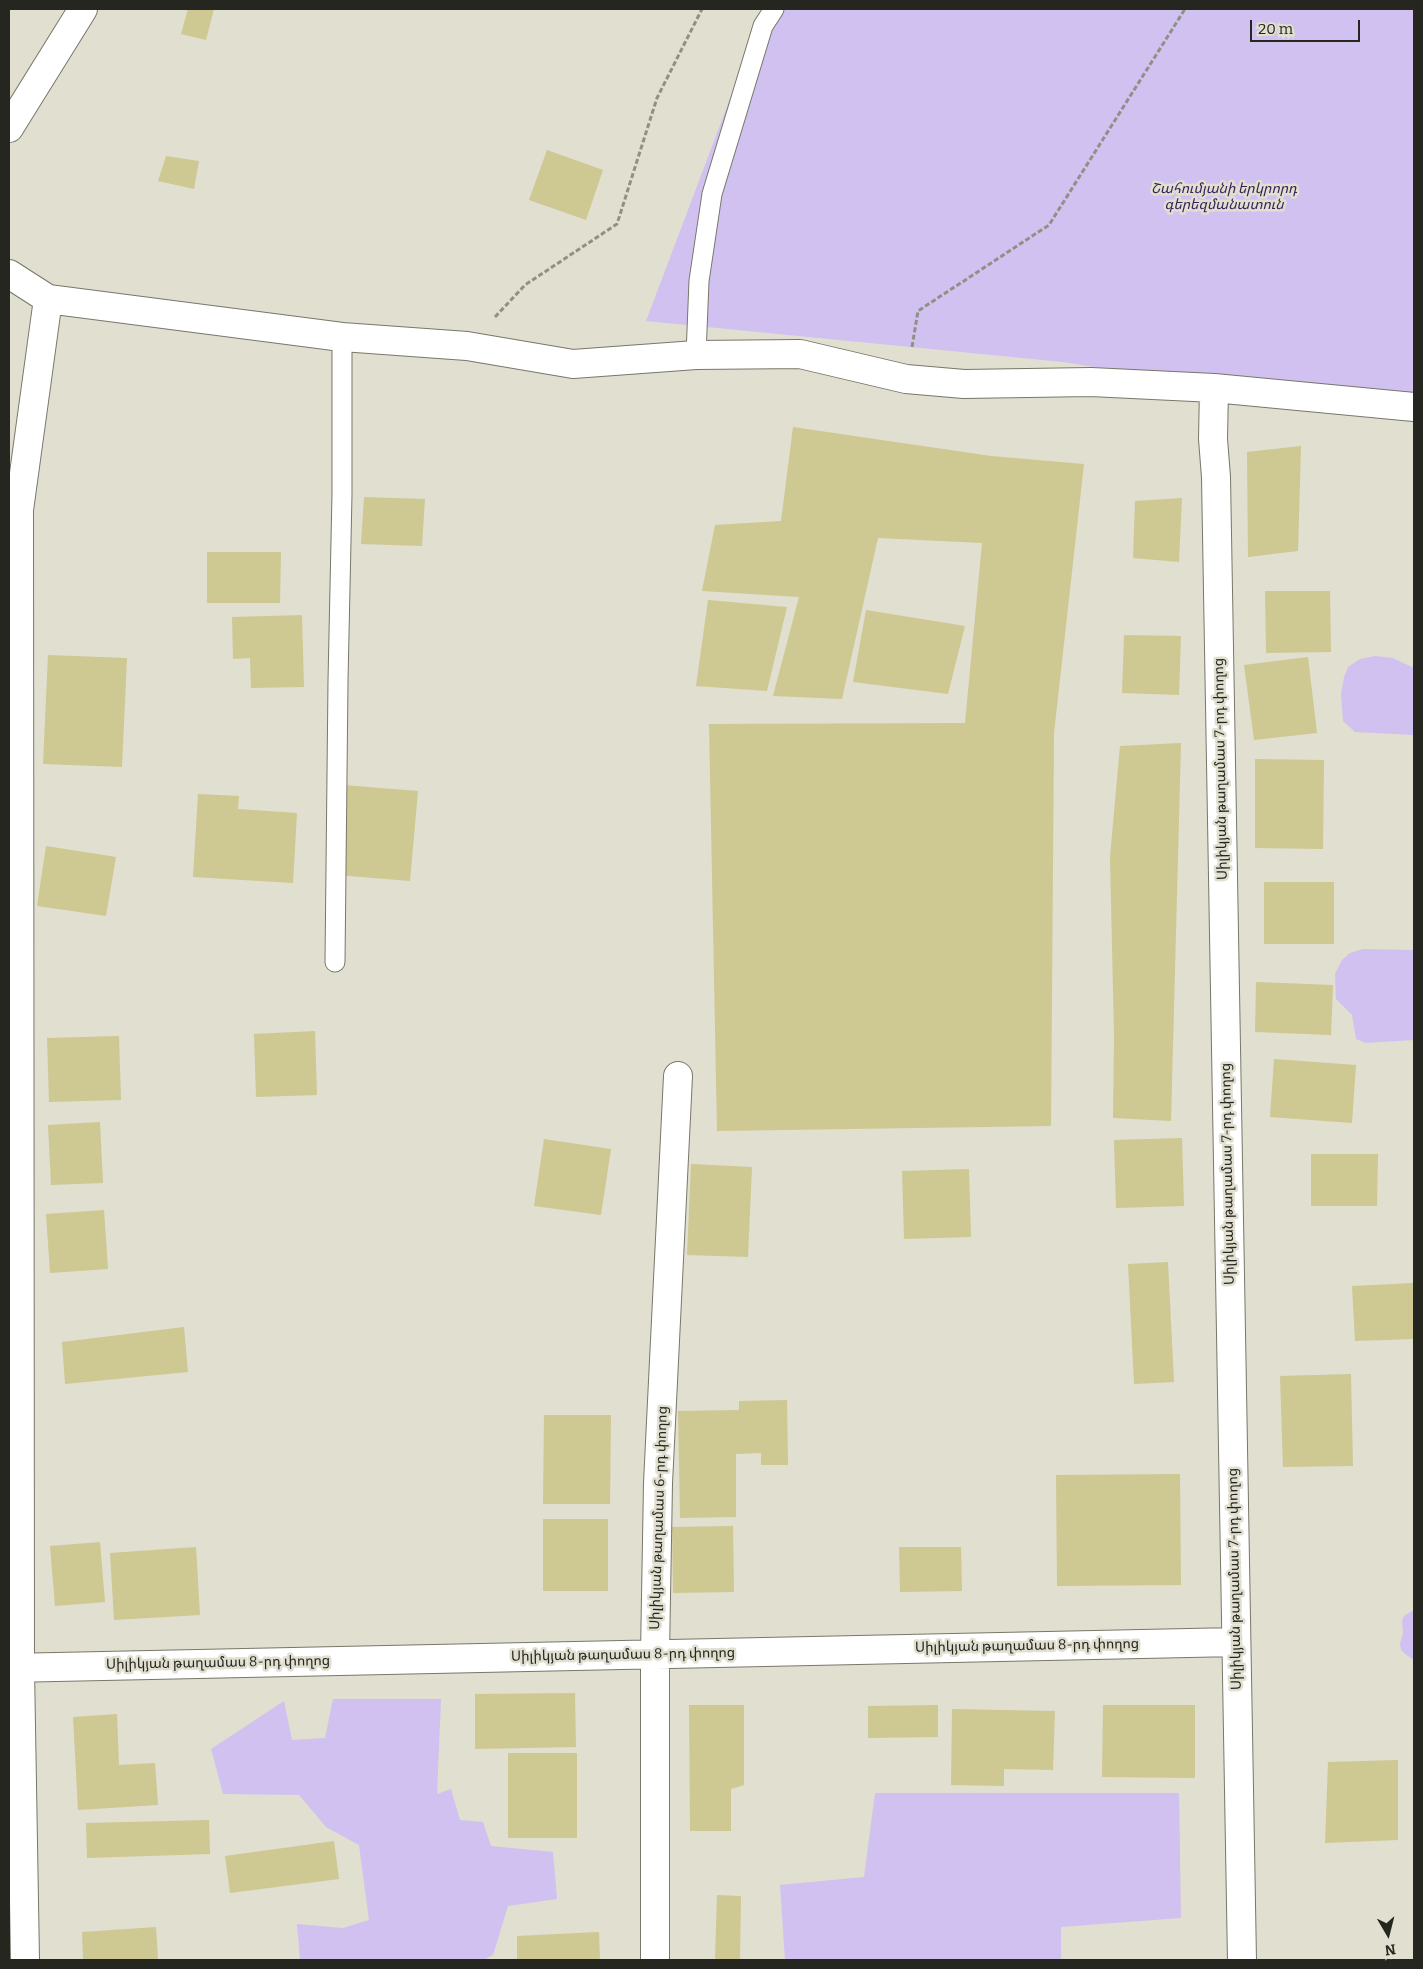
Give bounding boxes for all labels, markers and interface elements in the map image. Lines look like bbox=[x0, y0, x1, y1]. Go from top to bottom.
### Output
scale bar bbox=[1253, 10, 1363, 42]
text: 20 m bbox=[1258, 20, 1293, 38]
park label: Շահումյանի երկրորդ գերեզմանատուն bbox=[1151, 181, 1297, 213]
street label: Սիլիկյան թաղամաս 7-րդ փողոց bbox=[1211, 658, 1231, 880]
street label: Սիլիկյան թաղամաս 7-րդ փողոց bbox=[1218, 1063, 1238, 1285]
street label: Սիլիկյան թաղամաս 6-րդ փողոց bbox=[647, 1406, 671, 1630]
street label: Սիլիկյան թաղամաս 7-րդ փողոց bbox=[1225, 1468, 1245, 1690]
street label: Սիլիկյան թաղամաս 8-րդ փողոց bbox=[915, 1636, 1139, 1656]
street label: Սիլիկյան թաղամաս 8-րդ փողոց bbox=[511, 1645, 735, 1665]
street label: Սիլիկյան թաղամաս 8-րդ փողոց bbox=[106, 1653, 330, 1673]
north arrow bbox=[1363, 1909, 1413, 1959]
text: N bbox=[1384, 1940, 1397, 1959]

